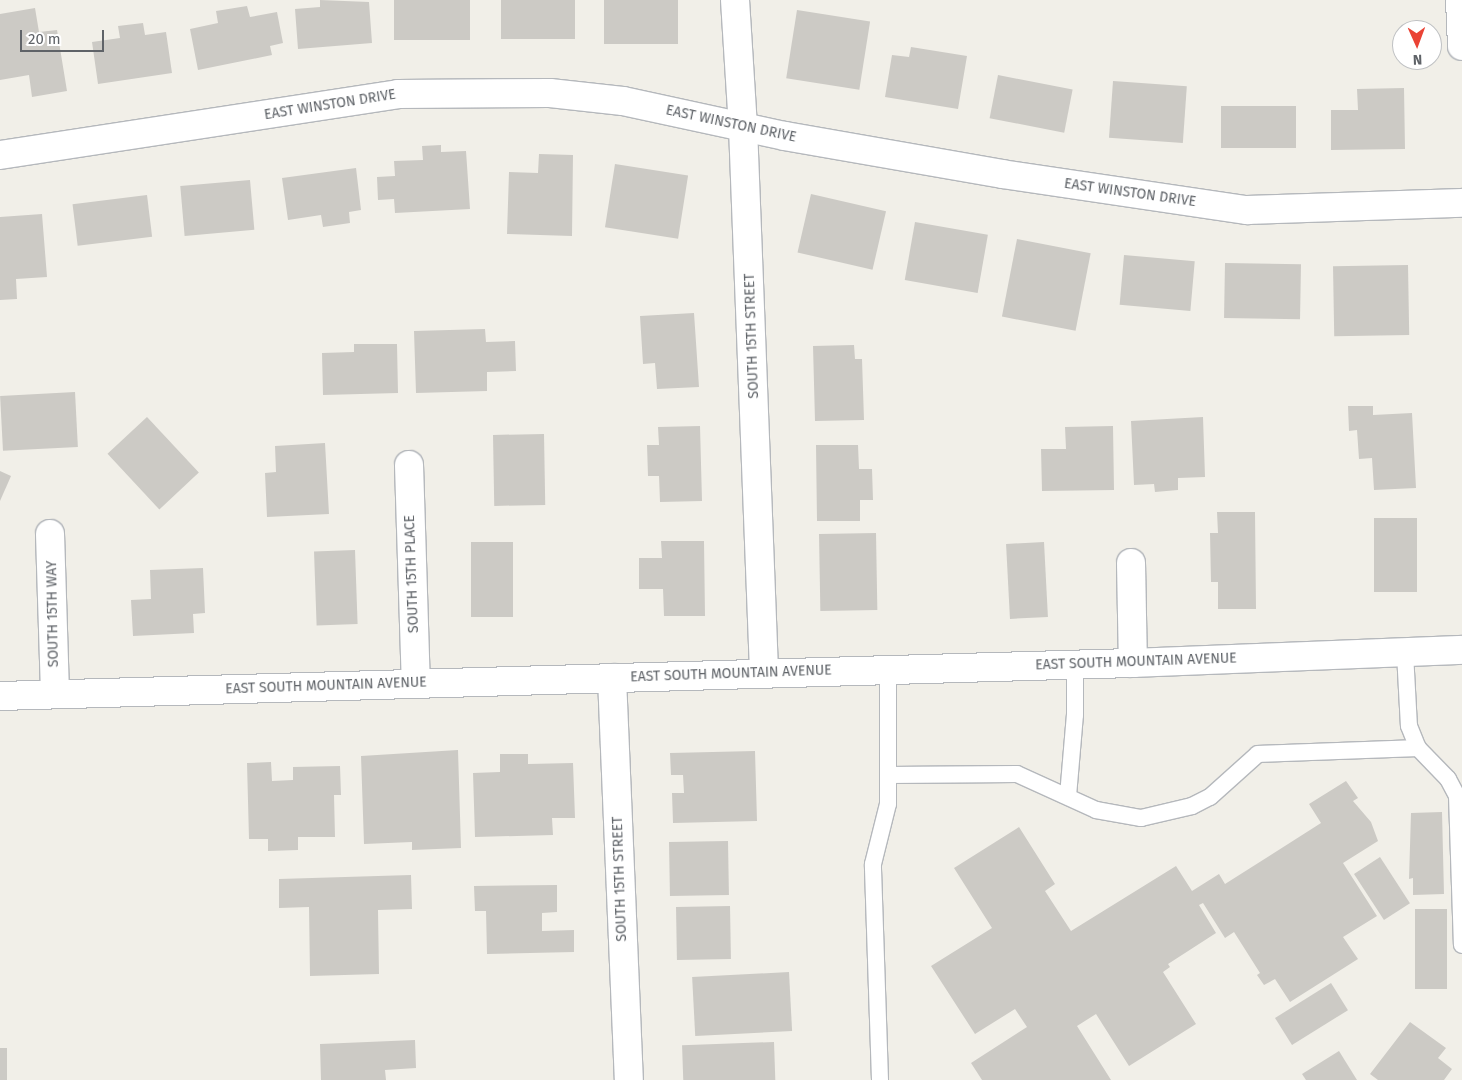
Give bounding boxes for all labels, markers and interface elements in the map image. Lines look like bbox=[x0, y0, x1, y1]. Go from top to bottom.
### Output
scale bar bbox=[22, 20, 106, 52]
north arrow bbox=[1392, 20, 1442, 70]
text: 20 m bbox=[28, 30, 61, 48]
text: N bbox=[1413, 51, 1422, 68]
street label: EAST WINSTON DRIVE bbox=[263, 86, 397, 124]
street label: EAST WINSTON DRIVE bbox=[664, 102, 798, 146]
street label: EAST WINSTON DRIVE bbox=[1063, 175, 1197, 211]
street label: SOUTH 15TH STREET bbox=[741, 273, 763, 399]
street label: SOUTH 15TH PLACE bbox=[402, 515, 422, 633]
street label: SOUTH 15TH WAY bbox=[44, 561, 62, 667]
street label: EAST SOUTH MOUNTAIN AVENUE bbox=[1035, 650, 1237, 674]
street label: EAST SOUTH MOUNTAIN AVENUE bbox=[630, 662, 832, 686]
street label: EAST SOUTH MOUNTAIN AVENUE bbox=[225, 674, 427, 698]
street label: SOUTH 15TH STREET bbox=[609, 816, 631, 942]

